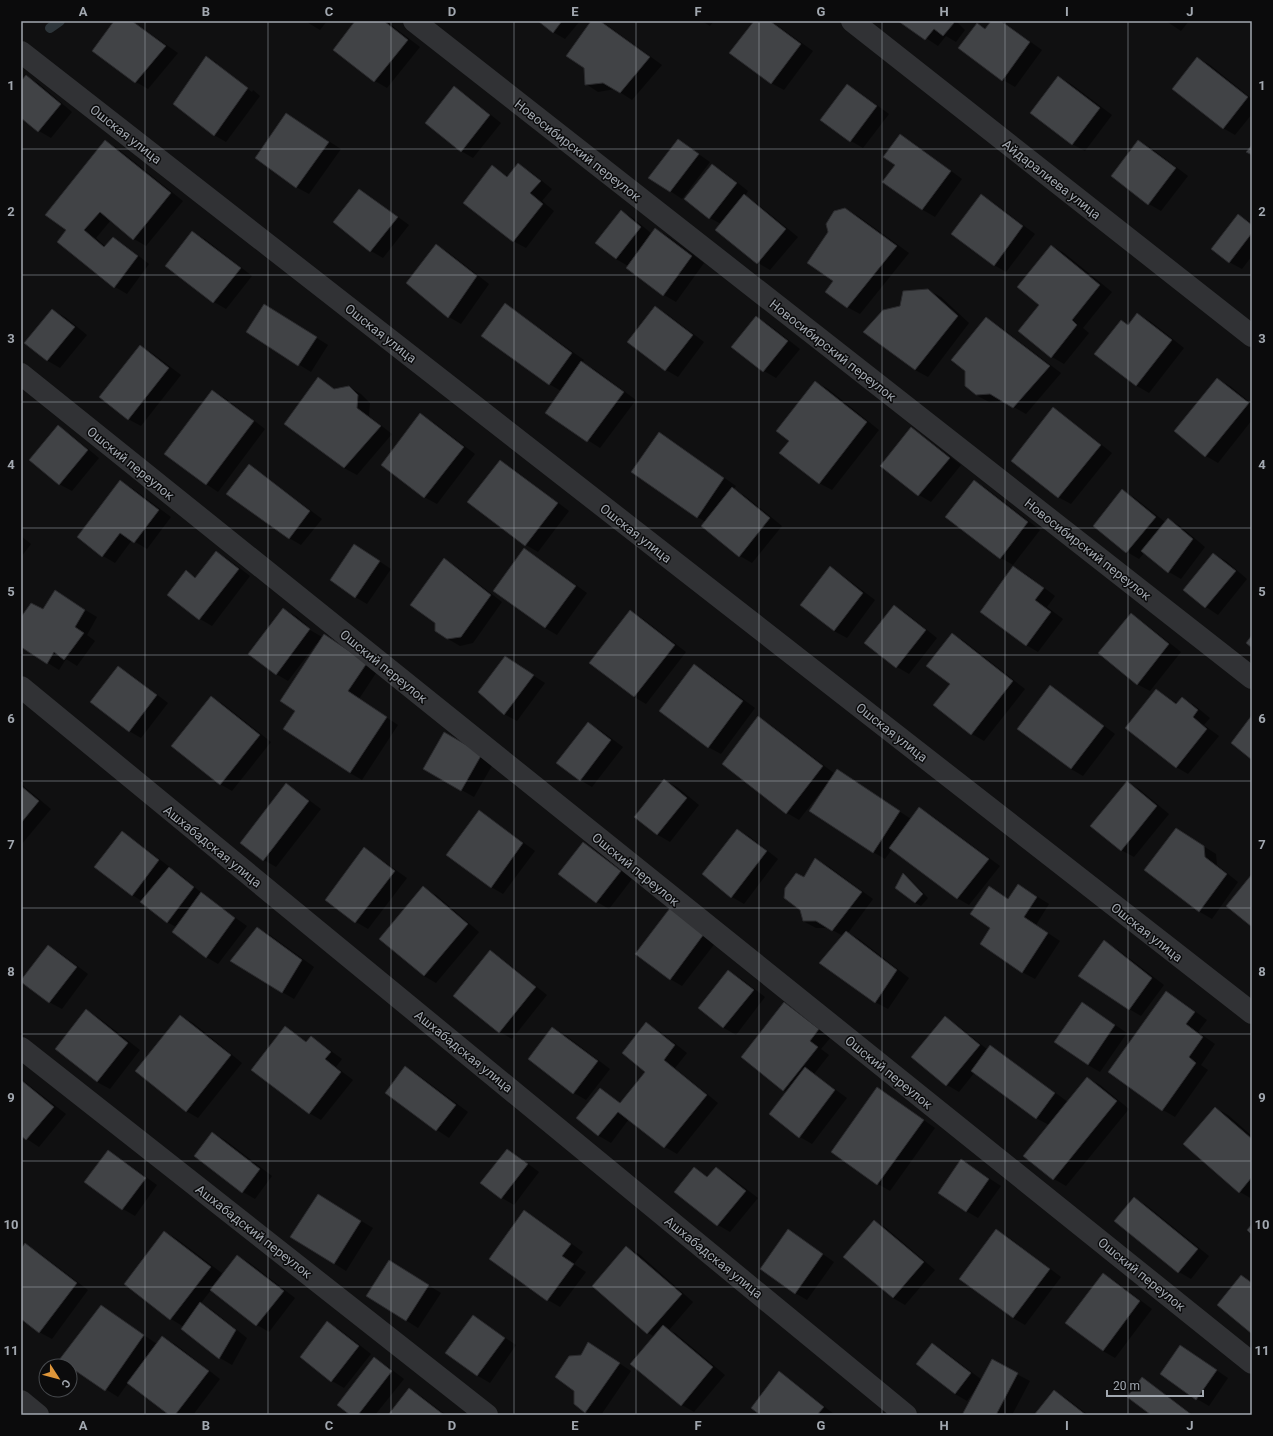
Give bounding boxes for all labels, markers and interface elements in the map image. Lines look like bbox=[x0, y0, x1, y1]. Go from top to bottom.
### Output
text: A bbox=[79, 4, 88, 19]
text: B bbox=[202, 4, 210, 19]
text: C bbox=[325, 4, 334, 19]
text: D bbox=[448, 4, 456, 19]
text: E bbox=[571, 4, 579, 19]
text: F bbox=[694, 4, 702, 19]
text: G bbox=[817, 4, 826, 19]
text: H bbox=[939, 4, 949, 19]
text: I bbox=[1065, 4, 1069, 19]
text: J bbox=[1186, 4, 1194, 19]
text: 1 bbox=[7, 78, 15, 93]
text: 1 bbox=[1258, 78, 1266, 93]
street label: Новосибирский переулок bbox=[512, 96, 644, 204]
street label: Ошская улица bbox=[87, 102, 164, 167]
street label: Айдаралиева улица bbox=[1000, 136, 1104, 222]
text: 2 bbox=[7, 204, 15, 219]
text: 2 bbox=[1258, 204, 1266, 219]
street label: Новосибирский переулок bbox=[767, 296, 899, 404]
street label: Ошская улица bbox=[342, 301, 419, 366]
text: 3 bbox=[7, 331, 15, 346]
text: 3 bbox=[1258, 331, 1266, 346]
street label: Ошский переулок bbox=[84, 424, 177, 503]
text: 4 bbox=[7, 457, 15, 472]
text: 4 bbox=[1258, 457, 1266, 472]
street label: Новосибирский переулок bbox=[1022, 495, 1154, 603]
street label: Ошская улица bbox=[597, 501, 674, 566]
text: 5 bbox=[7, 584, 15, 599]
text: 5 bbox=[1258, 584, 1266, 599]
street label: Ошский переулок bbox=[337, 627, 430, 706]
street label: Ошская улица bbox=[853, 700, 930, 765]
text: 6 bbox=[7, 711, 15, 726]
text: 6 bbox=[1258, 711, 1266, 726]
street label: Ашхабадская улица bbox=[161, 802, 265, 890]
street label: Ошский переулок bbox=[589, 830, 682, 909]
text: 7 bbox=[7, 837, 15, 852]
text: 7 bbox=[1258, 837, 1266, 852]
street label: Ошская улица bbox=[1108, 900, 1185, 965]
text: 8 bbox=[7, 964, 15, 979]
text: 8 bbox=[1258, 964, 1266, 979]
street label: Ашхабадская улица bbox=[412, 1007, 516, 1095]
street label: Ошский переулок bbox=[842, 1033, 935, 1112]
text: 9 bbox=[7, 1090, 15, 1105]
text: 9 bbox=[1258, 1090, 1266, 1105]
street label: Ашхабадский переулок bbox=[193, 1181, 315, 1281]
street label: Ашхабадская улица bbox=[662, 1213, 766, 1301]
text: 10 bbox=[4, 1217, 18, 1232]
text: 10 bbox=[1255, 1217, 1269, 1232]
street label: Ошский переулок bbox=[1095, 1235, 1188, 1314]
text: 11 bbox=[4, 1343, 18, 1358]
text: 11 bbox=[1255, 1343, 1269, 1358]
north arrow bbox=[38, 1358, 78, 1398]
scale bar bbox=[1107, 1372, 1203, 1398]
text: С bbox=[58, 1377, 73, 1390]
text: 20 m bbox=[1113, 1379, 1140, 1393]
text: A bbox=[79, 1418, 88, 1433]
text: B bbox=[202, 1418, 210, 1433]
text: C bbox=[325, 1418, 334, 1433]
text: D bbox=[448, 1418, 456, 1433]
text: E bbox=[571, 1418, 579, 1433]
text: F bbox=[694, 1418, 702, 1433]
text: G bbox=[817, 1418, 826, 1433]
text: H bbox=[939, 1418, 949, 1433]
text: I bbox=[1065, 1418, 1069, 1433]
text: J bbox=[1186, 1418, 1194, 1433]

